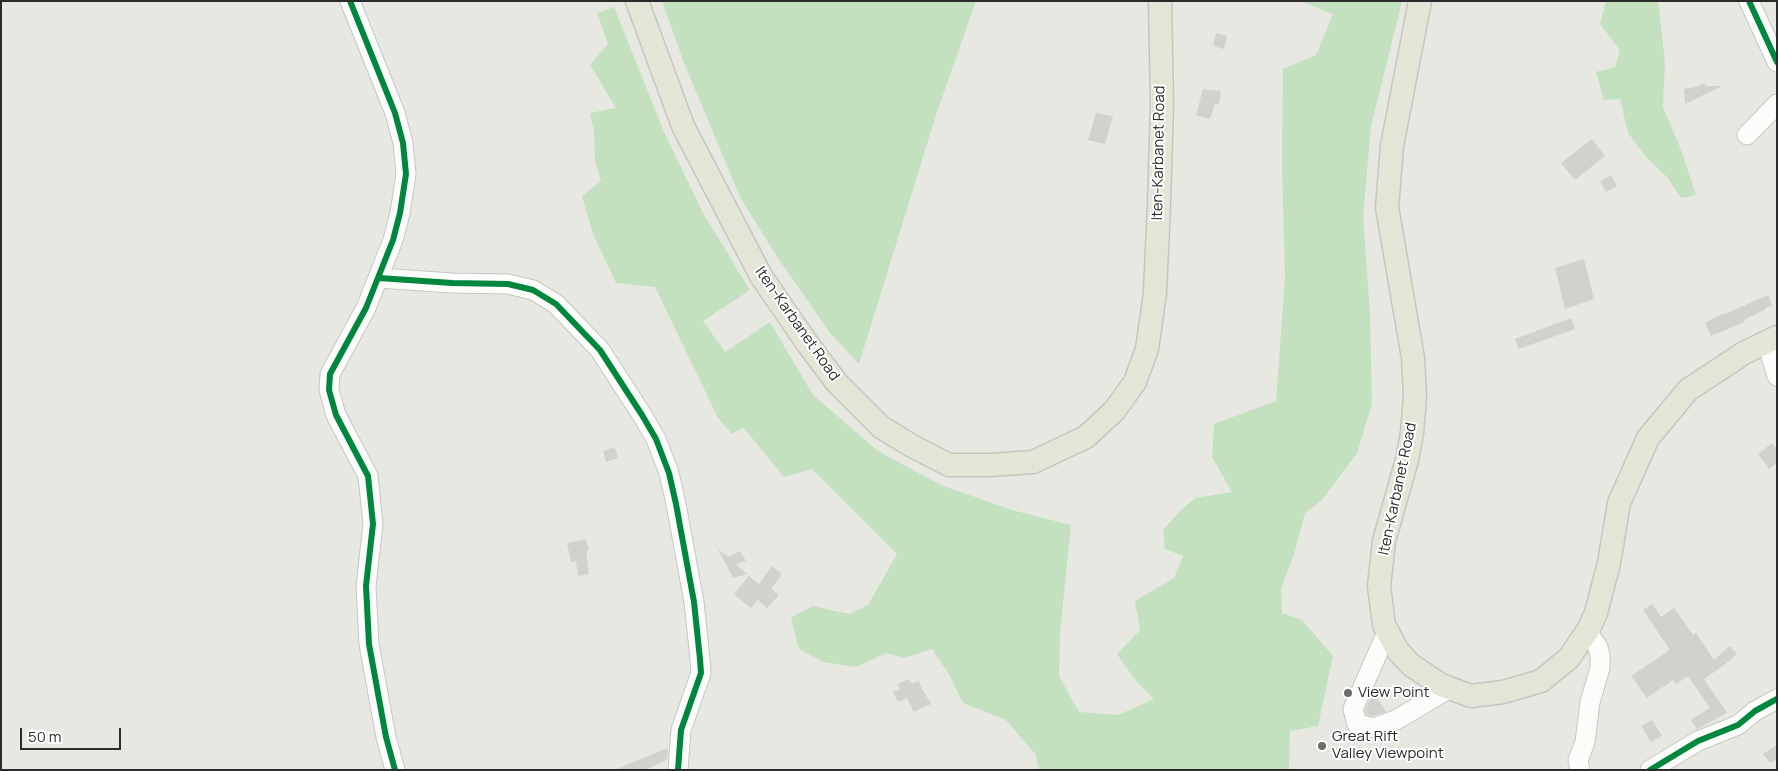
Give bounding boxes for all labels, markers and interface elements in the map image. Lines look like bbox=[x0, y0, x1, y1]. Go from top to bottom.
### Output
street label: Iten-Karbanet Road bbox=[1149, 85, 1169, 221]
street label: Iten-Karbanet Road bbox=[751, 264, 843, 384]
street label: Iten-Karbanet Road bbox=[1375, 421, 1421, 557]
place label: View Point bbox=[1358, 684, 1430, 702]
marker: View Point bbox=[1342, 687, 1354, 699]
scale bar bbox=[22, 718, 124, 750]
text: 50 m bbox=[28, 726, 62, 747]
place label: Great Rift Valley Viewpoint bbox=[1332, 728, 1444, 763]
marker: Great Rift Valley Viewpoint bbox=[1316, 740, 1328, 752]

